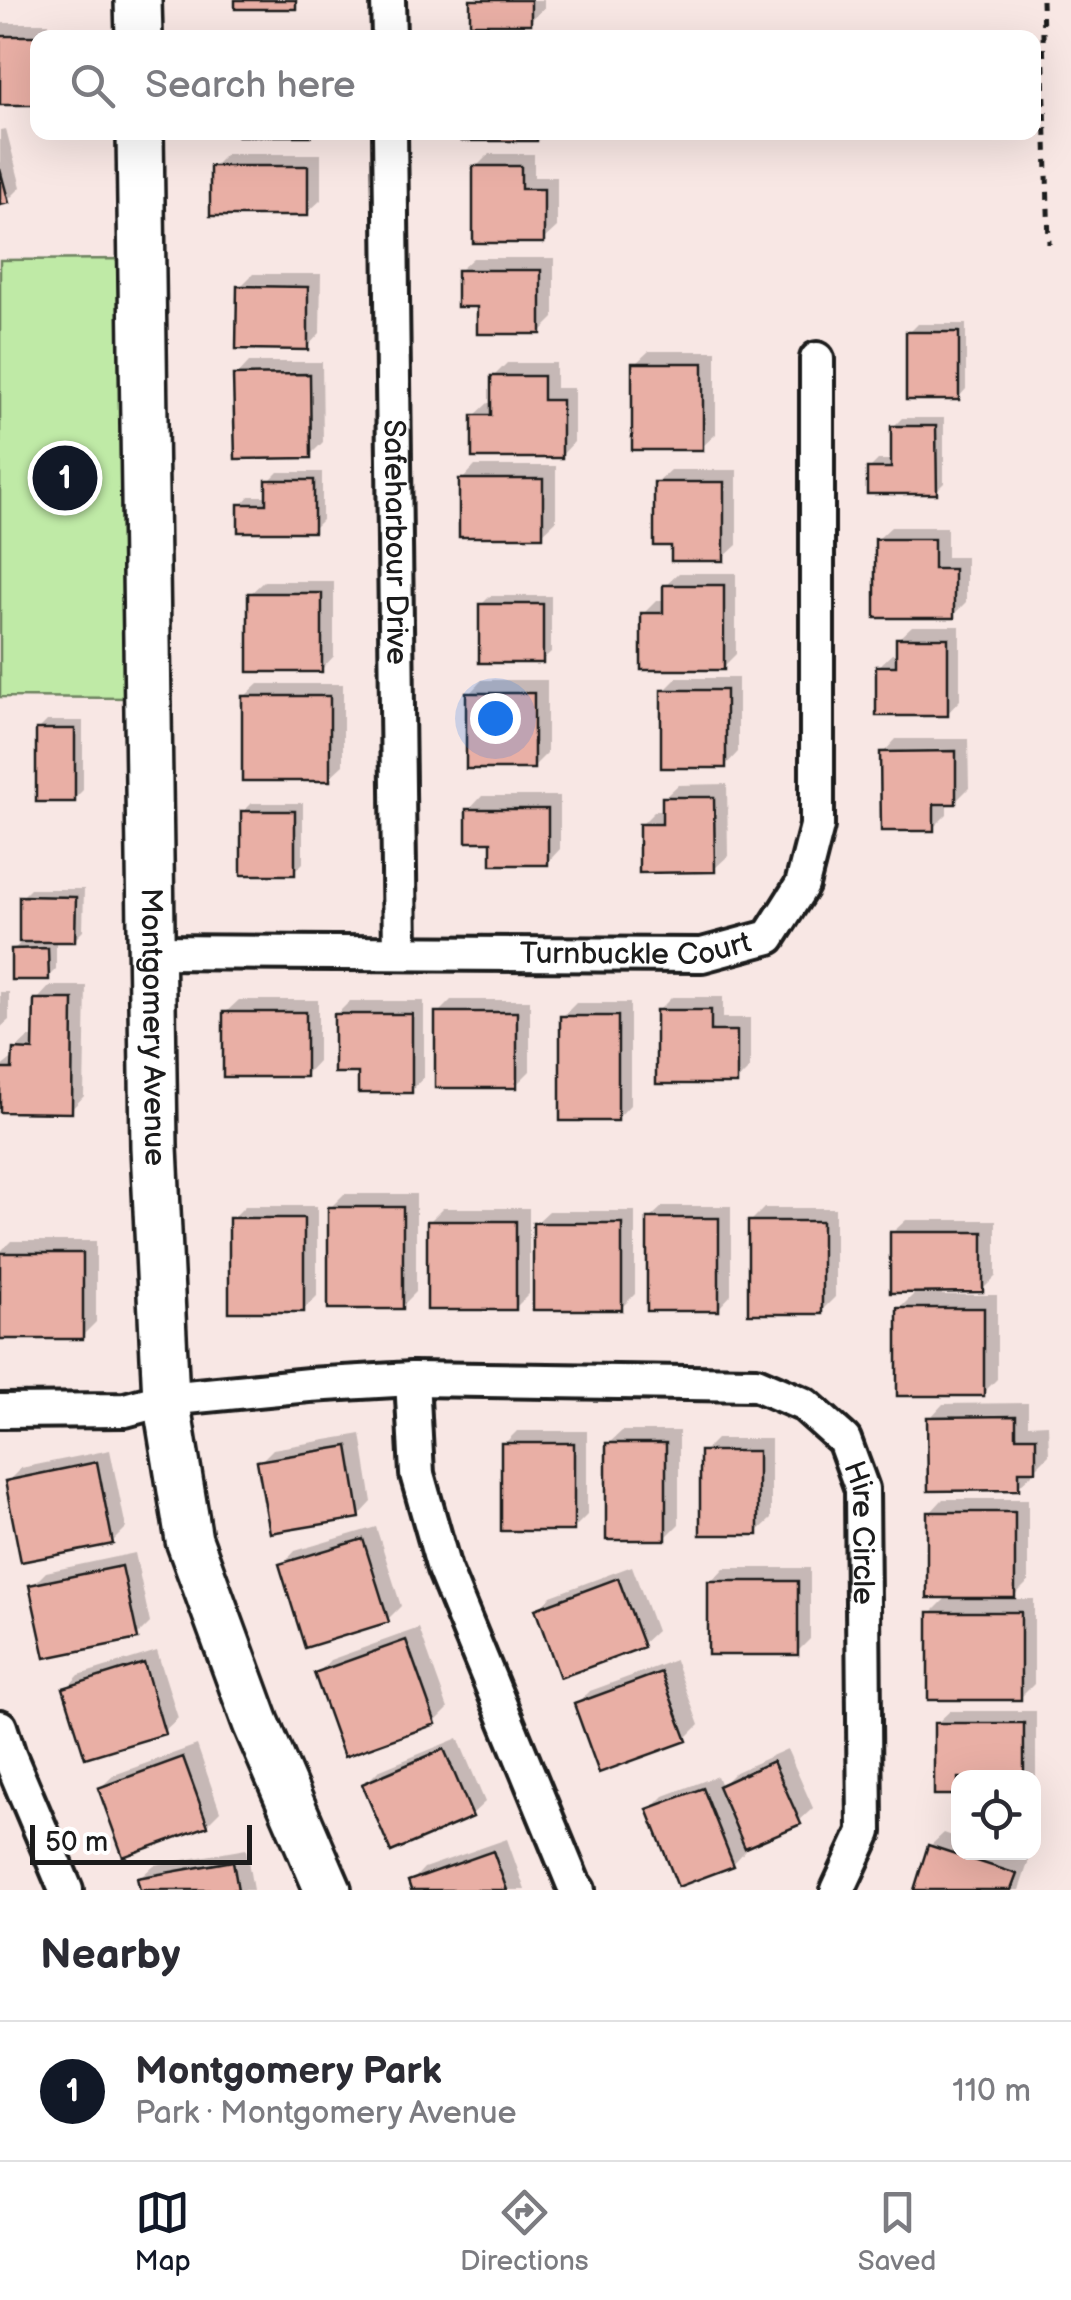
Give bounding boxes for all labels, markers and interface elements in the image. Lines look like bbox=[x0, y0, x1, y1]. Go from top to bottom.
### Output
search box bbox=[30, 30, 1041, 140]
icon: search bbox=[65, 58, 120, 113]
text: Search here bbox=[145, 63, 356, 108]
street label: Safeharbour Drive bbox=[376, 419, 414, 665]
pin: 1 bbox=[32, 440, 98, 516]
your location bbox=[470, 693, 521, 744]
street label: Montgomery Avenue bbox=[132, 888, 173, 1167]
street label: Turnbuckle Court bbox=[520, 925, 755, 973]
street label: Hire Circle bbox=[835, 1456, 881, 1605]
map controls bbox=[951, 1770, 1041, 1860]
button: locate bbox=[951, 1770, 1041, 1860]
scale bar bbox=[30, 1820, 252, 1864]
text: 50 m bbox=[45, 1826, 108, 1859]
text: Nearby bbox=[40, 1930, 180, 1981]
text: Montgomery Park bbox=[135, 2049, 442, 2094]
text: 1 bbox=[66, 2072, 79, 2111]
text: 110 m bbox=[952, 2072, 1031, 2111]
text: Park · Montgomery Avenue bbox=[135, 2094, 516, 2133]
tab: Map bbox=[135, 2185, 191, 2278]
tab: Directions bbox=[460, 2185, 589, 2278]
tab: Saved bbox=[858, 2185, 936, 2278]

